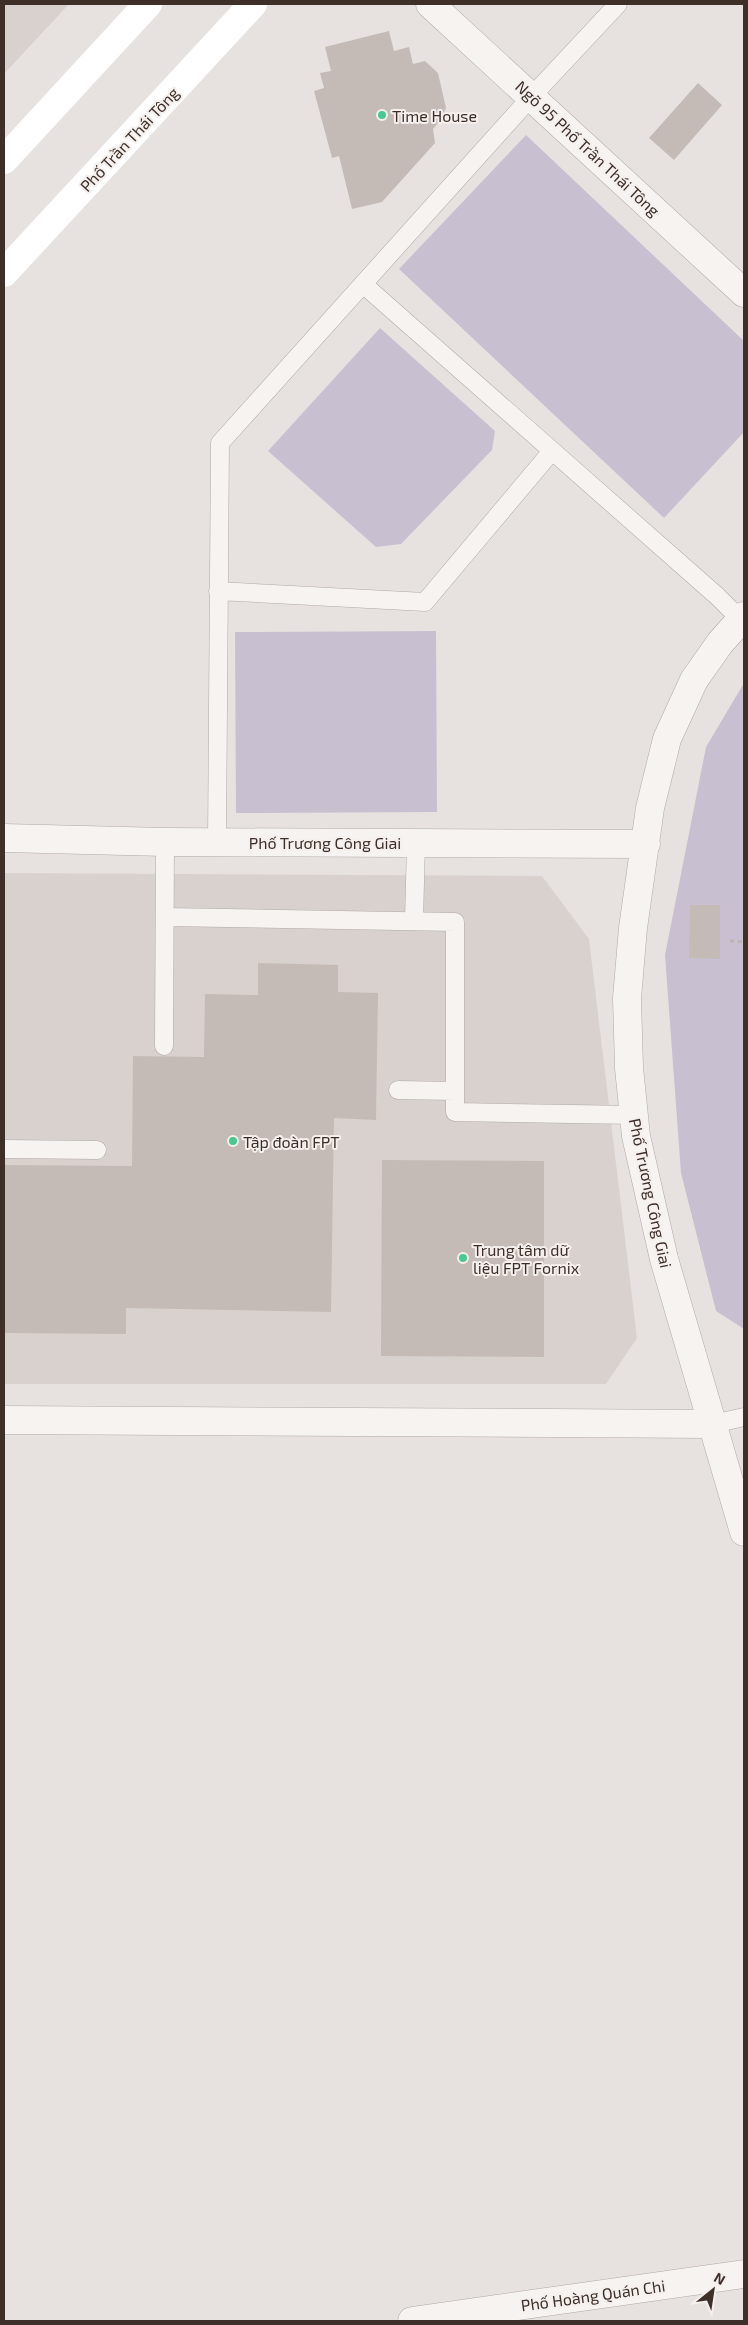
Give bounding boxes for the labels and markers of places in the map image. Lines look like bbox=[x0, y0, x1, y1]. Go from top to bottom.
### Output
place label: Time House bbox=[392, 106, 477, 125]
marker: Time House bbox=[376, 109, 388, 121]
place label: Tập đoàn FPT bbox=[243, 1132, 340, 1151]
marker: Tập đoàn FPT bbox=[227, 1135, 239, 1147]
place label: Trung tâm dữ liệu FPT Fornix bbox=[473, 1240, 580, 1277]
marker: Trung tâm dữ liệu FPT Fornix bbox=[457, 1252, 469, 1264]

